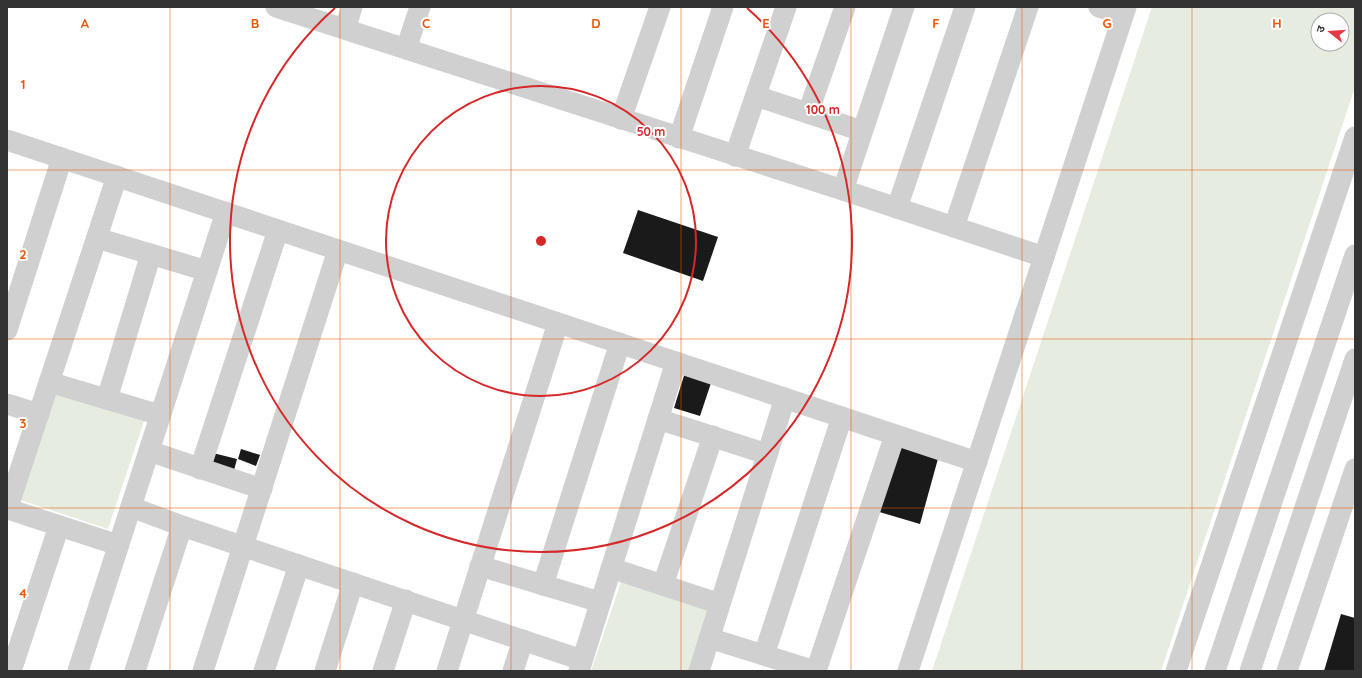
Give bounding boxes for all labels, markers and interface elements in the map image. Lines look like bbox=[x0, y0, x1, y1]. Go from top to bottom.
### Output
north arrow bbox=[1310, 12, 1350, 52]
text: A bbox=[81, 15, 90, 31]
text: B bbox=[251, 15, 259, 31]
text: C bbox=[422, 15, 430, 31]
text: D bbox=[591, 15, 601, 31]
text: E bbox=[762, 15, 770, 31]
text: F bbox=[932, 15, 940, 31]
text: G bbox=[1102, 15, 1112, 31]
text: H bbox=[1272, 15, 1282, 31]
text: उ bbox=[1313, 23, 1328, 34]
text: 1 bbox=[20, 76, 26, 92]
text: 100 m bbox=[806, 102, 840, 117]
text: 50 m bbox=[637, 124, 665, 139]
centre of rings bbox=[534, 234, 548, 248]
text: 2 bbox=[19, 246, 27, 262]
text: 3 bbox=[20, 415, 27, 431]
text: 4 bbox=[19, 585, 27, 601]

